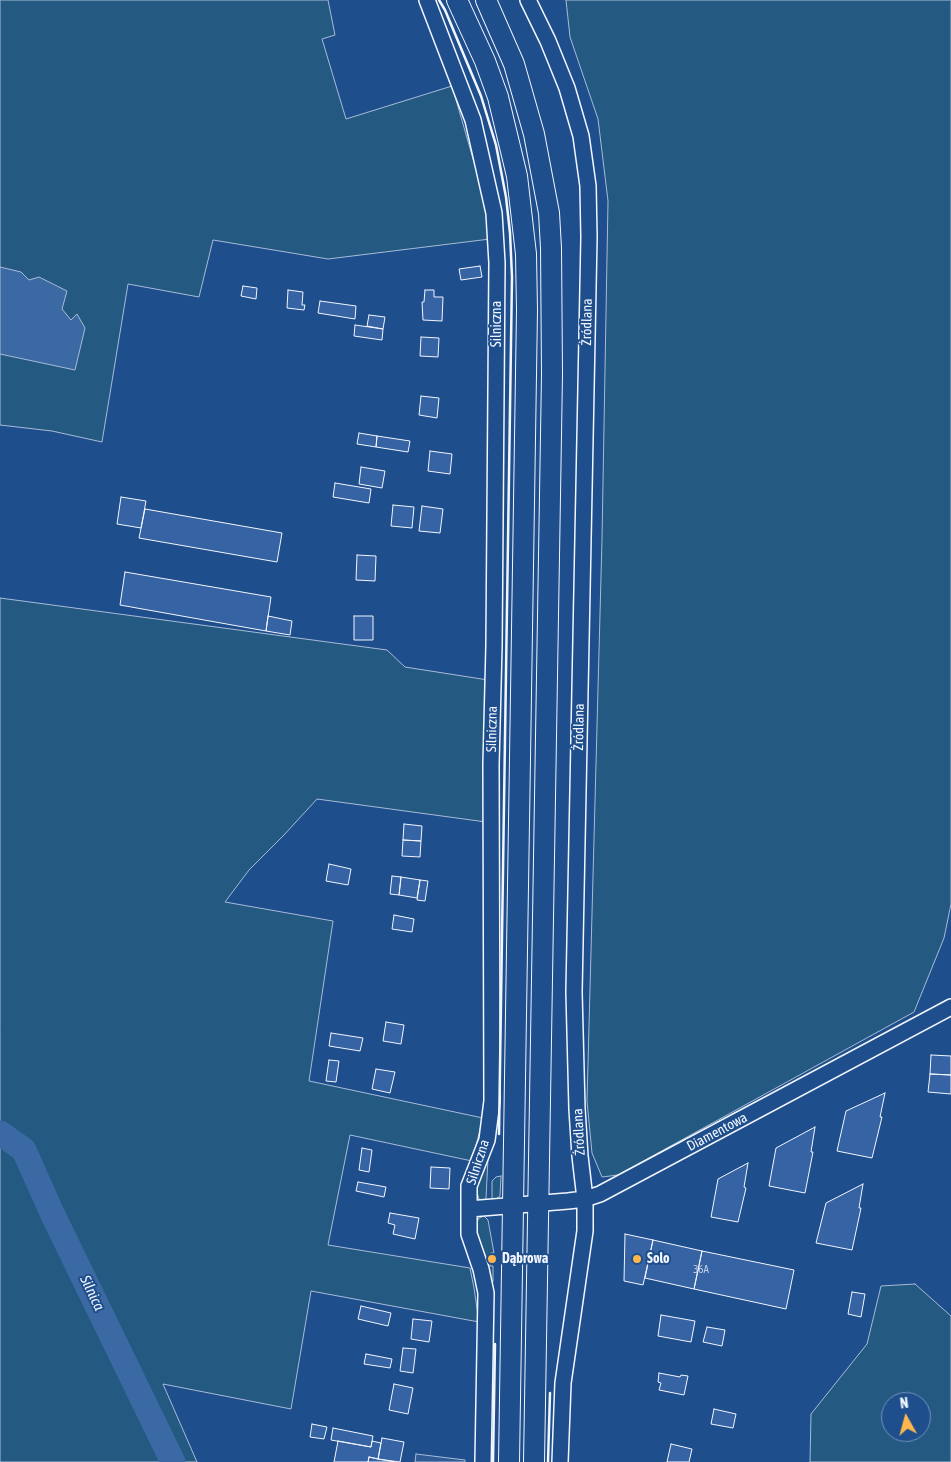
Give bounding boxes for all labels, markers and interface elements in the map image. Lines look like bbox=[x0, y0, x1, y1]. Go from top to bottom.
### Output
street label: Źródlana bbox=[578, 298, 596, 346]
street label: Silniczna bbox=[489, 301, 505, 347]
street label: Źródlana bbox=[570, 703, 588, 751]
street label: Silniczna bbox=[483, 706, 501, 752]
street label: Źródlana bbox=[569, 1108, 589, 1156]
street label: Diamentowa bbox=[684, 1109, 750, 1155]
street label: Silniczna bbox=[463, 1137, 493, 1187]
place label: Dąbrowa bbox=[502, 1251, 548, 1267]
place label: Solo bbox=[647, 1251, 670, 1267]
marker: Dąbrowa bbox=[486, 1253, 498, 1265]
marker: Solo bbox=[631, 1253, 643, 1265]
house number: 36A bbox=[693, 1263, 709, 1277]
water label: Silnica bbox=[76, 1272, 108, 1314]
north arrow bbox=[881, 1392, 931, 1442]
text: N bbox=[899, 1395, 909, 1412]

